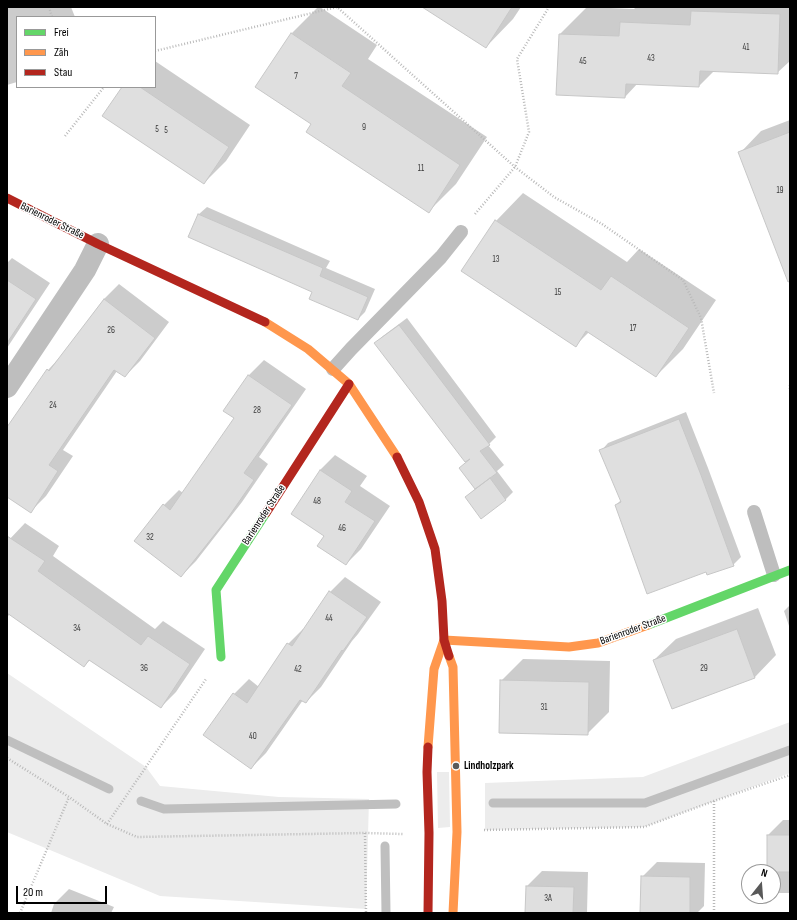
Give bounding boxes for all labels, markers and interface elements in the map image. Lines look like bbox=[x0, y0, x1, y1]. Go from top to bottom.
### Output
legend bbox=[16, 16, 156, 88]
text: Frei bbox=[54, 25, 69, 40]
house number: 41 bbox=[743, 43, 749, 53]
text: Zäh bbox=[54, 45, 69, 60]
house number: 43 bbox=[647, 54, 655, 64]
house number: 45 bbox=[579, 57, 587, 67]
text: Stau bbox=[54, 65, 72, 80]
house number: 7 bbox=[294, 72, 298, 82]
house number: 9 bbox=[362, 123, 366, 133]
house number: 5 bbox=[155, 125, 159, 135]
house number: 5 bbox=[164, 126, 168, 136]
house number: 11 bbox=[418, 164, 424, 174]
house number: 19 bbox=[776, 186, 784, 196]
street label: Barienroder Straße bbox=[18, 200, 86, 242]
house number: 13 bbox=[493, 255, 499, 265]
house number: 15 bbox=[555, 288, 561, 298]
house number: 17 bbox=[630, 324, 636, 334]
house number: 26 bbox=[107, 326, 115, 336]
house number: 24 bbox=[49, 401, 57, 411]
house number: 28 bbox=[253, 406, 261, 416]
street label: Barienroder Straße bbox=[240, 482, 288, 548]
house number: 48 bbox=[313, 497, 321, 507]
house number: 46 bbox=[338, 524, 346, 534]
house number: 32 bbox=[146, 533, 154, 543]
street label: Barienroder Straße bbox=[598, 612, 668, 648]
house number: 44 bbox=[325, 614, 333, 624]
house number: 34 bbox=[73, 624, 81, 634]
house number: 36 bbox=[140, 664, 148, 674]
house number: 29 bbox=[700, 664, 708, 674]
house number: 42 bbox=[294, 665, 302, 675]
house number: 31 bbox=[541, 703, 547, 713]
house number: 40 bbox=[249, 732, 257, 742]
place label: Lindholzpark bbox=[464, 759, 514, 773]
marker: Lindholzpark bbox=[451, 761, 461, 771]
north arrow bbox=[741, 864, 781, 904]
text: N bbox=[760, 866, 769, 880]
scale bar bbox=[18, 878, 109, 904]
text: 20 m bbox=[23, 885, 43, 900]
house number: 3A bbox=[544, 894, 552, 904]

